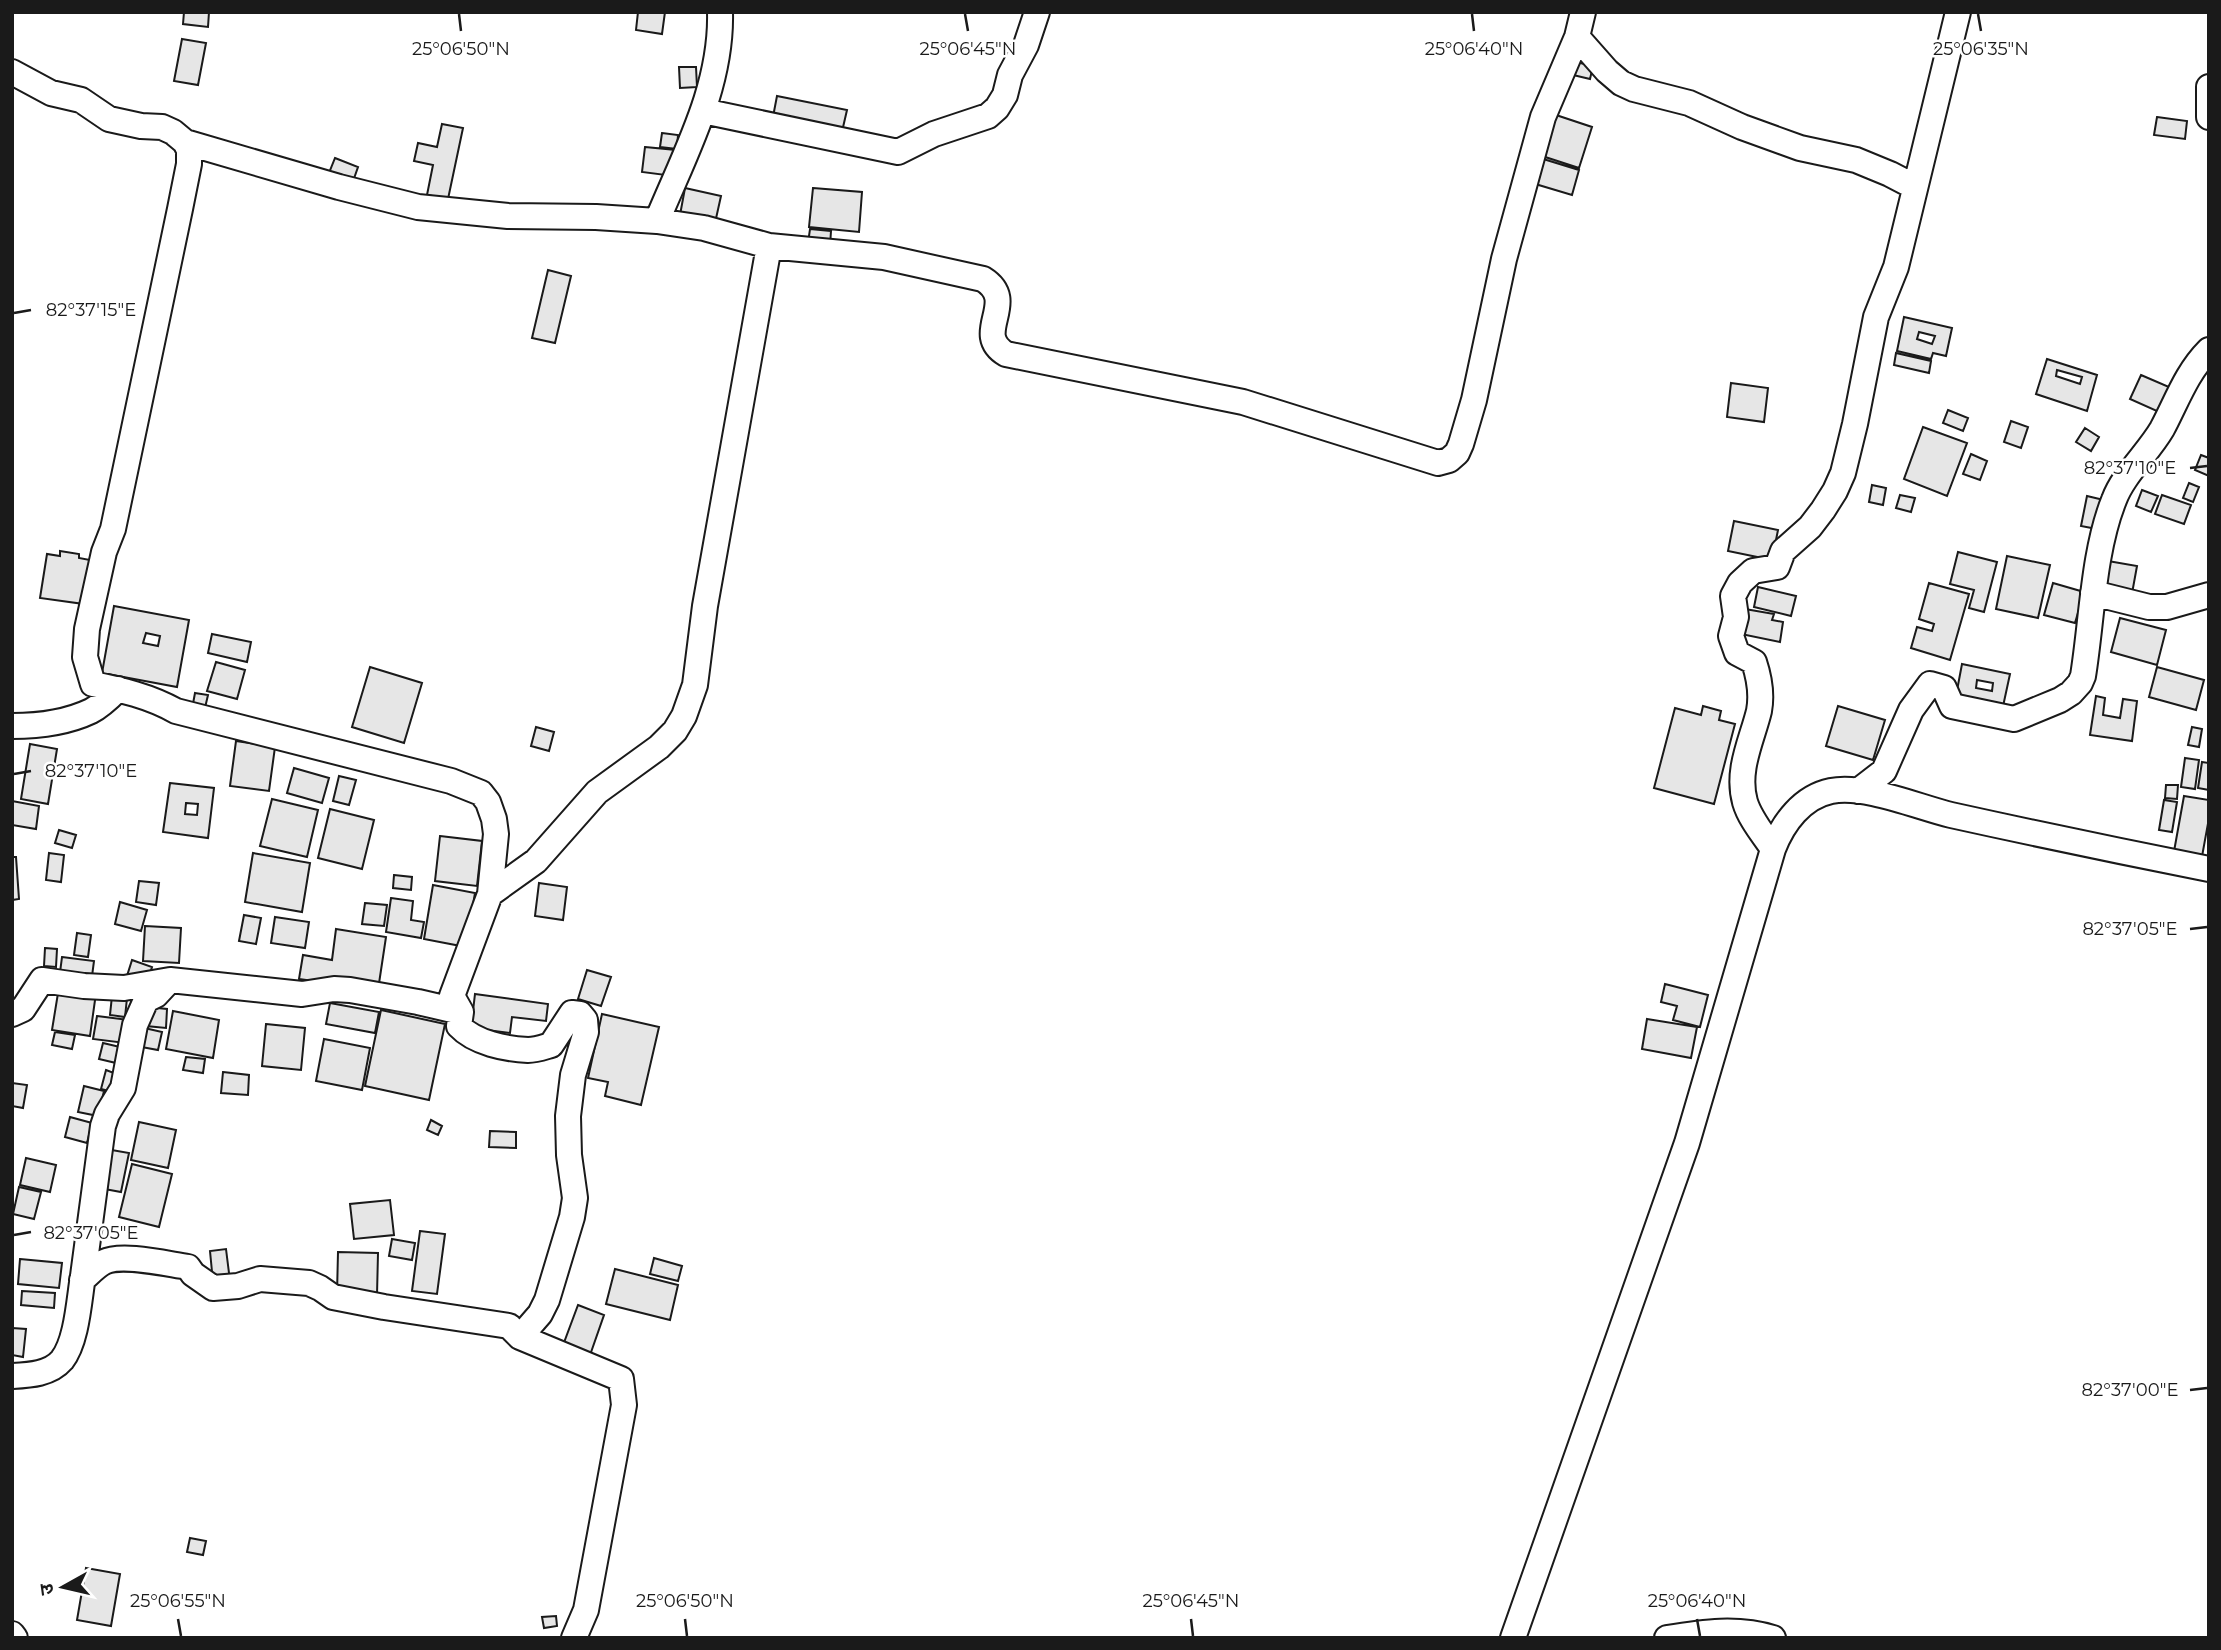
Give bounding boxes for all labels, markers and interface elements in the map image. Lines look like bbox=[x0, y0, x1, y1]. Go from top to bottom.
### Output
text: 25°06'50"N bbox=[412, 38, 510, 60]
text: 25°06'45"N bbox=[920, 38, 1016, 60]
text: 25°06'40"N bbox=[1425, 38, 1523, 60]
text: 25°06'35"N bbox=[1933, 38, 2029, 60]
text: 82°37'15"E bbox=[46, 299, 136, 321]
text: 82°37'10"E bbox=[2084, 457, 2176, 479]
text: 82°37'10"E bbox=[45, 760, 137, 782]
text: 82°37'05"E bbox=[2082, 918, 2178, 940]
text: 82°37'05"E bbox=[43, 1222, 139, 1244]
text: 82°37'00"E bbox=[2081, 1379, 2179, 1401]
north arrow bbox=[28, 1552, 98, 1622]
text: उ bbox=[34, 1581, 59, 1596]
text: 25°06'55"N bbox=[130, 1590, 226, 1612]
text: 25°06'50"N bbox=[636, 1590, 734, 1612]
text: 25°06'45"N bbox=[1143, 1590, 1239, 1612]
text: 25°06'40"N bbox=[1648, 1590, 1746, 1612]

